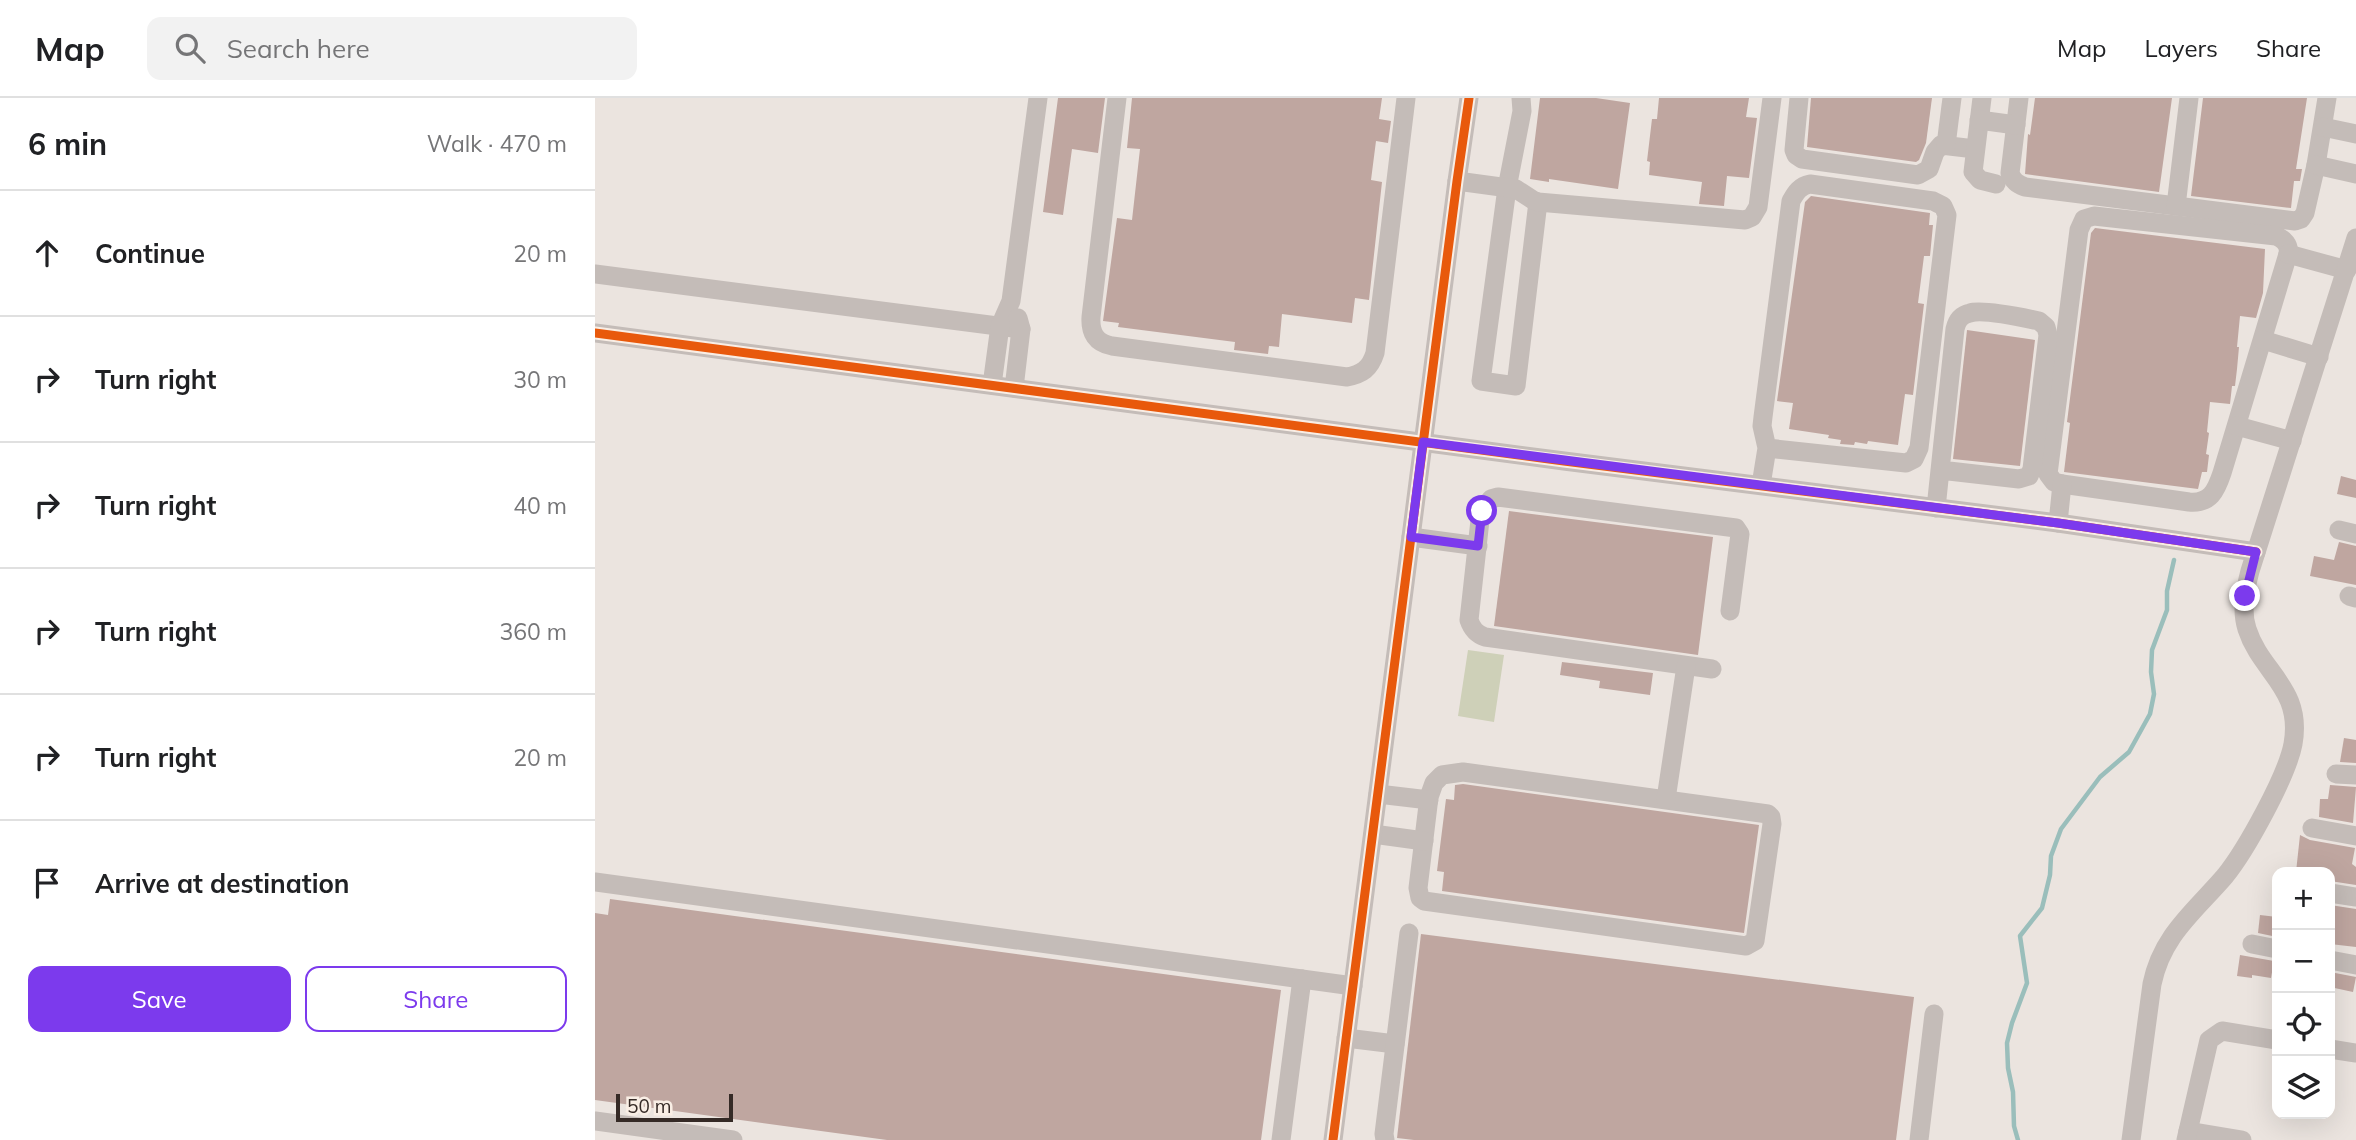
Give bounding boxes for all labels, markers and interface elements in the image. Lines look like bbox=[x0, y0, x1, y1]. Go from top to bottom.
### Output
search box bbox=[147, 17, 637, 80]
text: Map bbox=[35, 28, 105, 69]
icon: search bbox=[171, 29, 209, 67]
text: Search here bbox=[227, 32, 370, 65]
text: Map bbox=[2057, 33, 2106, 63]
text: Layers bbox=[2144, 33, 2218, 63]
text: Share bbox=[2256, 33, 2321, 63]
text: 6 min bbox=[28, 125, 107, 163]
text: Walk · 470 m bbox=[427, 129, 567, 158]
icon: ahead bbox=[28, 234, 66, 272]
text: Continue bbox=[95, 237, 205, 270]
text: 20 m bbox=[513, 239, 567, 268]
icon: right bbox=[28, 360, 66, 398]
text: Turn right bbox=[95, 363, 216, 396]
text: 30 m bbox=[513, 365, 567, 394]
icon: right bbox=[28, 486, 66, 524]
text: Turn right bbox=[95, 489, 216, 522]
text: 40 m bbox=[513, 491, 567, 520]
route start bbox=[1466, 495, 1497, 526]
route end bbox=[2229, 580, 2260, 611]
icon: right bbox=[28, 612, 66, 650]
text: Turn right bbox=[95, 615, 216, 648]
text: 360 m bbox=[499, 617, 567, 646]
icon: right bbox=[28, 738, 66, 776]
text: Turn right bbox=[95, 741, 216, 774]
text: 20 m bbox=[513, 743, 567, 772]
icon: arrive bbox=[28, 864, 66, 902]
text: Arrive at destination bbox=[95, 867, 350, 900]
map controls bbox=[2272, 867, 2335, 1119]
button: + bbox=[2272, 867, 2335, 930]
button: − bbox=[2272, 930, 2335, 993]
button: Save bbox=[28, 966, 291, 1032]
button: Share bbox=[305, 966, 567, 1032]
button: locate bbox=[2272, 993, 2335, 1056]
button: layers bbox=[2272, 1056, 2335, 1119]
scale bar bbox=[616, 1091, 733, 1123]
text: 50 m bbox=[627, 1094, 671, 1118]

